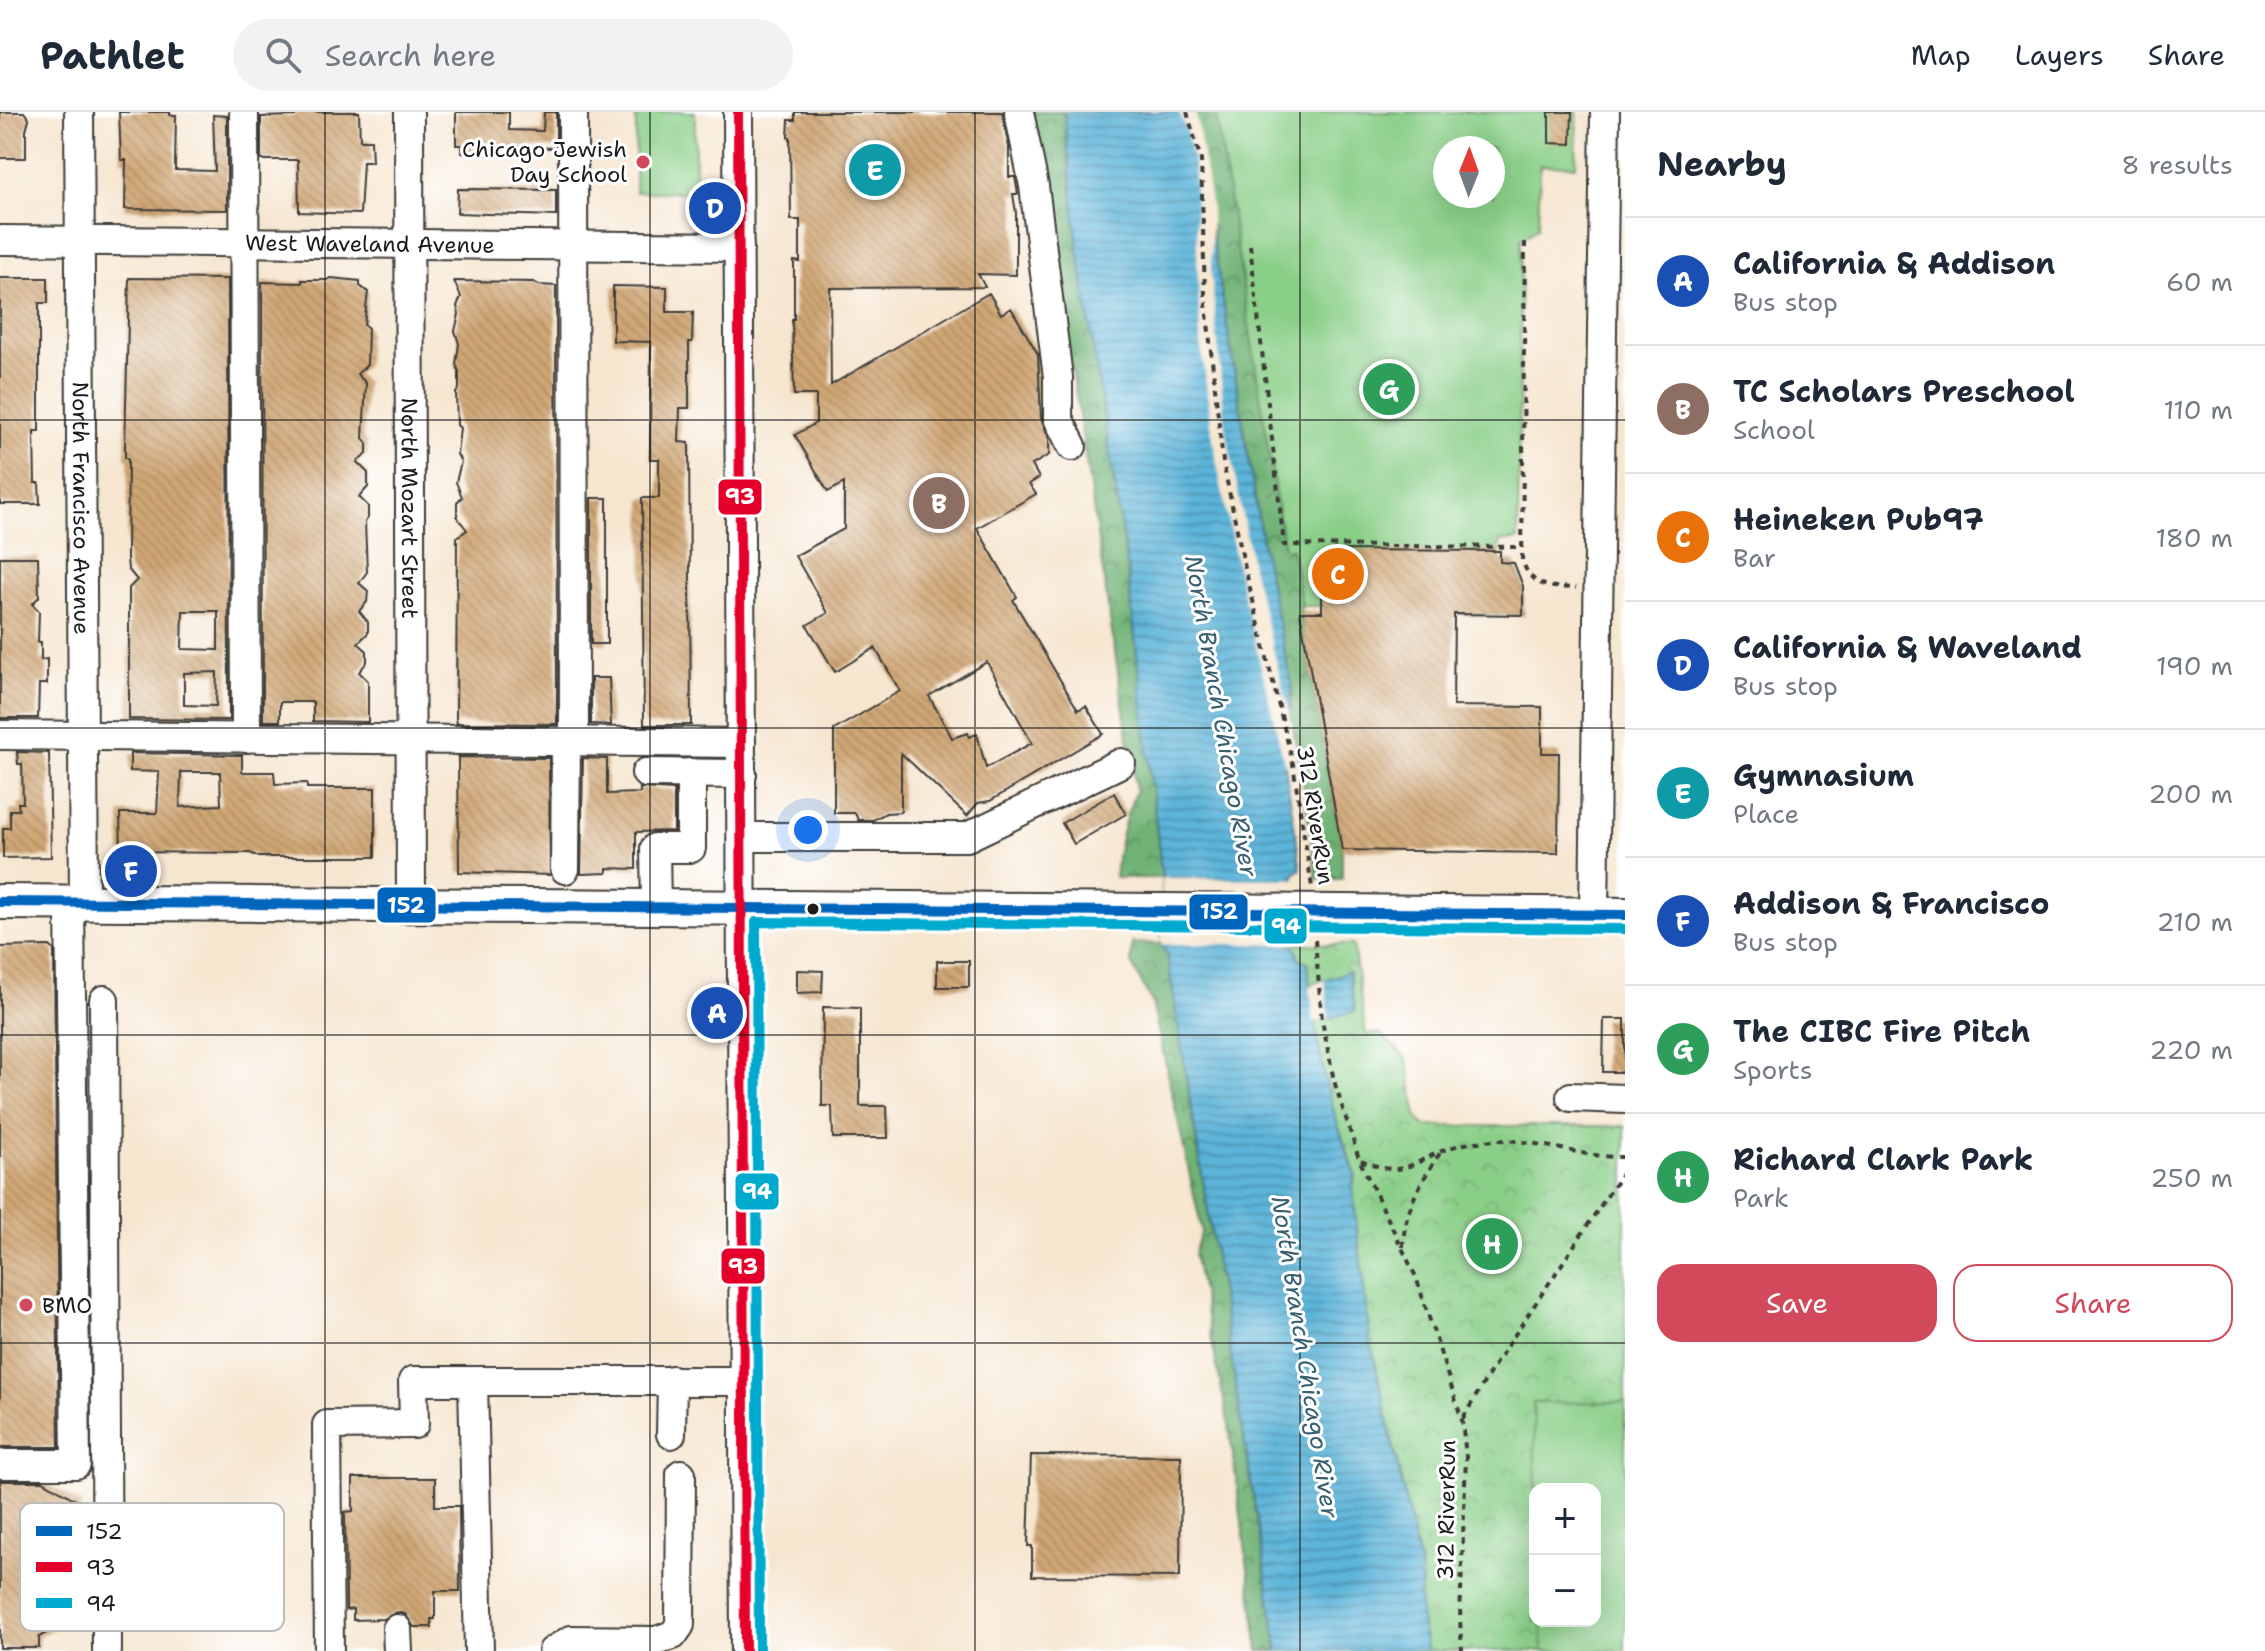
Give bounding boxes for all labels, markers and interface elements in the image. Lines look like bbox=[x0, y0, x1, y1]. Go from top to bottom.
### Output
search box bbox=[233, 19, 793, 91]
text: Pathlet bbox=[40, 30, 185, 81]
icon: search bbox=[261, 33, 305, 77]
text: Search here bbox=[325, 35, 496, 76]
text: Map bbox=[1911, 36, 1971, 74]
text: Layers bbox=[2015, 36, 2104, 74]
text: Share bbox=[2148, 36, 2225, 74]
place label: Chicago Jewish Day School bbox=[462, 135, 627, 189]
north arrow bbox=[1433, 136, 1505, 208]
pin: E bbox=[849, 140, 901, 200]
text: Nearby bbox=[1657, 141, 1787, 187]
text: 8 results bbox=[2121, 147, 2233, 182]
marker: Chicago Jewish Day School bbox=[634, 153, 652, 171]
pin: D bbox=[689, 178, 741, 238]
street label: West Waveland Avenue bbox=[245, 228, 495, 260]
text: California & Addison bbox=[1733, 243, 2055, 284]
text: A bbox=[1673, 264, 1693, 299]
text: 60 m bbox=[2166, 264, 2233, 299]
text: Bus stop bbox=[1733, 284, 1838, 319]
pin: G bbox=[1363, 359, 1415, 419]
text: TC Scholars Preschool bbox=[1733, 371, 2075, 412]
street label: North Francisco Avenue bbox=[66, 381, 96, 635]
text: B bbox=[1675, 392, 1691, 427]
text: 110 m bbox=[2163, 392, 2233, 427]
street label: North Mozart Street bbox=[395, 397, 424, 619]
text: School bbox=[1733, 412, 1815, 447]
pin: B bbox=[913, 473, 965, 533]
line badge: 93 bbox=[717, 478, 763, 516]
text: 93 bbox=[725, 482, 755, 511]
text: Heineken Pub97 bbox=[1733, 499, 1984, 540]
text: C bbox=[1675, 520, 1691, 555]
text: 180 m bbox=[2155, 520, 2233, 555]
text: Bar bbox=[1733, 540, 1776, 575]
pin: C bbox=[1312, 544, 1364, 604]
water label: North Branch Chicago River bbox=[1177, 553, 1265, 880]
text: California & Waveland bbox=[1733, 627, 2082, 668]
text: D bbox=[1674, 648, 1692, 683]
text: 190 m bbox=[2156, 648, 2233, 683]
text: Bus stop bbox=[1733, 668, 1838, 703]
street label: 312 RiverRun bbox=[1290, 744, 1341, 887]
text: Gymnasium bbox=[1733, 755, 1914, 796]
text: E bbox=[1674, 776, 1692, 811]
text: 200 m bbox=[2148, 776, 2233, 811]
text: Place bbox=[1733, 796, 1799, 831]
your location bbox=[788, 810, 828, 850]
pin: F bbox=[105, 841, 157, 901]
text: Addison & Francisco bbox=[1733, 883, 2049, 924]
line badge: 152 bbox=[376, 886, 437, 924]
text: 152 bbox=[387, 891, 425, 920]
line badge: 152 bbox=[1188, 893, 1249, 931]
text: 152 bbox=[1200, 897, 1238, 926]
unlabelled marker bbox=[805, 901, 821, 917]
text: F bbox=[1675, 904, 1691, 939]
text: 210 m bbox=[2156, 904, 2233, 939]
line badge: 94 bbox=[1263, 907, 1308, 945]
text: 94 bbox=[1271, 912, 1302, 941]
text: Bus stop bbox=[1733, 924, 1838, 959]
pin: A bbox=[691, 983, 743, 1043]
text: The CIBC Fire Pitch bbox=[1733, 1011, 2030, 1052]
text: G bbox=[1673, 1032, 1693, 1067]
text: 220 m bbox=[2149, 1032, 2233, 1067]
text: Sports bbox=[1733, 1052, 1813, 1087]
text: Richard Clark Park bbox=[1733, 1139, 2033, 1180]
text: H bbox=[1674, 1160, 1692, 1195]
text: 250 m bbox=[2150, 1160, 2233, 1195]
line badge: 94 bbox=[734, 1172, 780, 1211]
text: 94 bbox=[742, 1177, 773, 1206]
text: Park bbox=[1733, 1180, 1789, 1215]
water label: North Branch Chicago River bbox=[1264, 1193, 1346, 1521]
pin: H bbox=[1466, 1214, 1518, 1274]
line badge: 93 bbox=[720, 1247, 766, 1285]
text: 93 bbox=[728, 1252, 758, 1281]
button: Save bbox=[1657, 1264, 1937, 1342]
button: Share bbox=[1953, 1264, 2233, 1342]
place label: BMO bbox=[42, 1291, 92, 1320]
marker: BMO bbox=[17, 1296, 35, 1314]
street label: 312 RiverRun bbox=[1431, 1440, 1462, 1580]
map controls bbox=[1529, 1483, 1601, 1627]
button: + bbox=[1529, 1483, 1601, 1555]
legend bbox=[20, 1503, 284, 1631]
text: 152 bbox=[86, 1517, 123, 1546]
text: 93 bbox=[86, 1553, 116, 1582]
button: − bbox=[1529, 1555, 1601, 1627]
text: 94 bbox=[86, 1589, 116, 1618]

